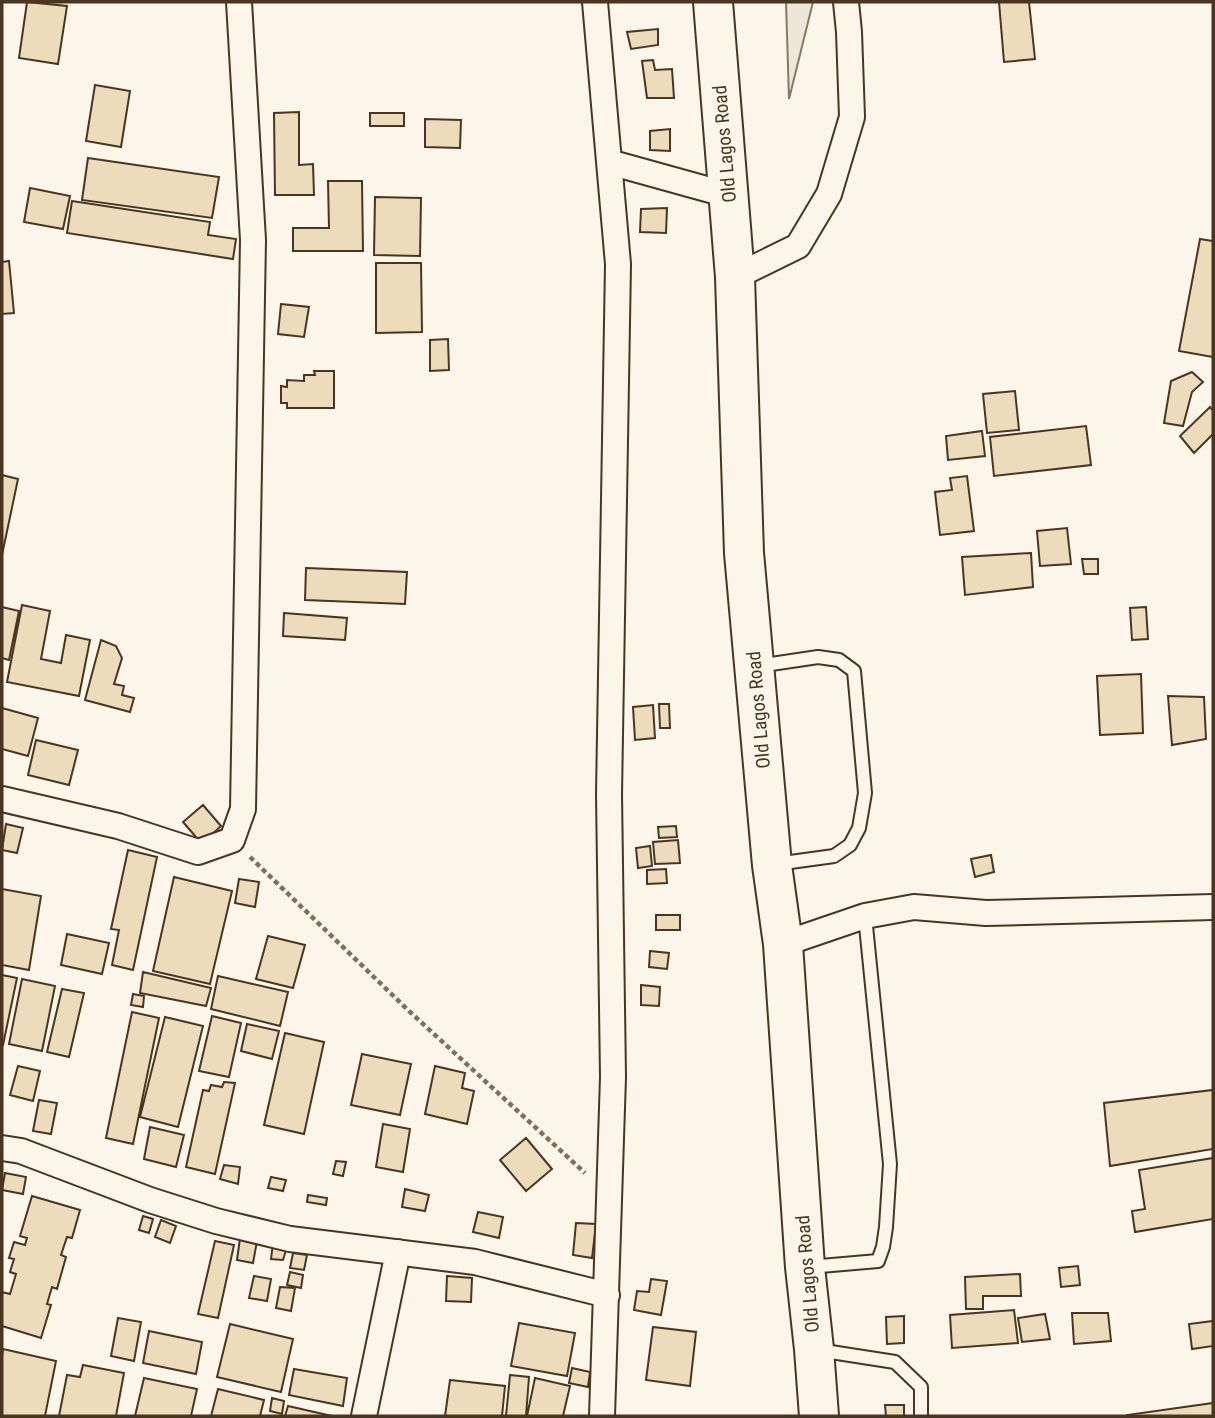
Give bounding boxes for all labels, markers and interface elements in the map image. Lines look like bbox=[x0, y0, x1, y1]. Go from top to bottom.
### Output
street label: Old Lagos Road bbox=[708, 84, 741, 204]
street label: Old Lagos Road bbox=[742, 650, 775, 770]
street label: Old Lagos Road bbox=[791, 1214, 824, 1334]

